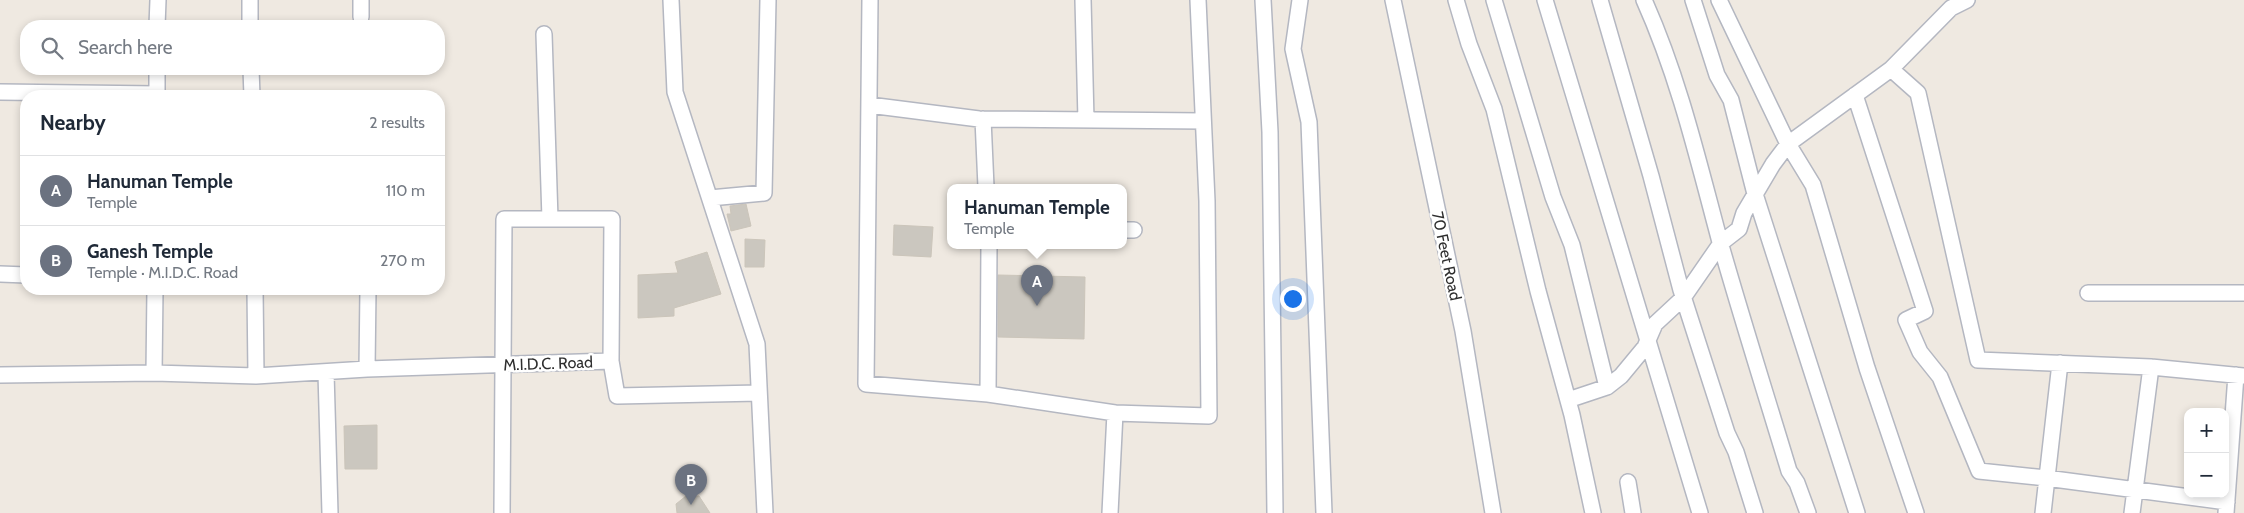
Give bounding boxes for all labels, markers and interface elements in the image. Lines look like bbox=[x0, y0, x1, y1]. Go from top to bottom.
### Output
search box bbox=[20, 20, 445, 75]
icon: search bbox=[38, 34, 66, 62]
text: Search here bbox=[78, 36, 172, 59]
text: Nearby bbox=[40, 110, 106, 135]
text: 2 results bbox=[369, 113, 425, 132]
text: Hanuman Temple bbox=[87, 170, 233, 193]
text: A bbox=[51, 181, 61, 200]
text: 110 m bbox=[386, 181, 425, 200]
popup bbox=[947, 184, 1127, 249]
text: Temple bbox=[87, 193, 137, 212]
text: Hanuman Temple bbox=[964, 196, 1110, 219]
street label: 70 Feet Road bbox=[1428, 210, 1465, 302]
text: Temple bbox=[964, 219, 1014, 238]
text: Ganesh Temple bbox=[87, 240, 213, 263]
text: B bbox=[51, 251, 61, 270]
text: 270 m bbox=[380, 251, 425, 270]
text: Temple · M.I.D.C. Road bbox=[87, 263, 238, 282]
pin: A bbox=[1021, 265, 1053, 306]
your location bbox=[1280, 286, 1306, 312]
street label: M.I.D.C. Road bbox=[503, 352, 593, 375]
map controls bbox=[2184, 408, 2229, 498]
button: + bbox=[2184, 408, 2229, 453]
button: − bbox=[2184, 453, 2229, 498]
pin: B bbox=[675, 464, 707, 505]

